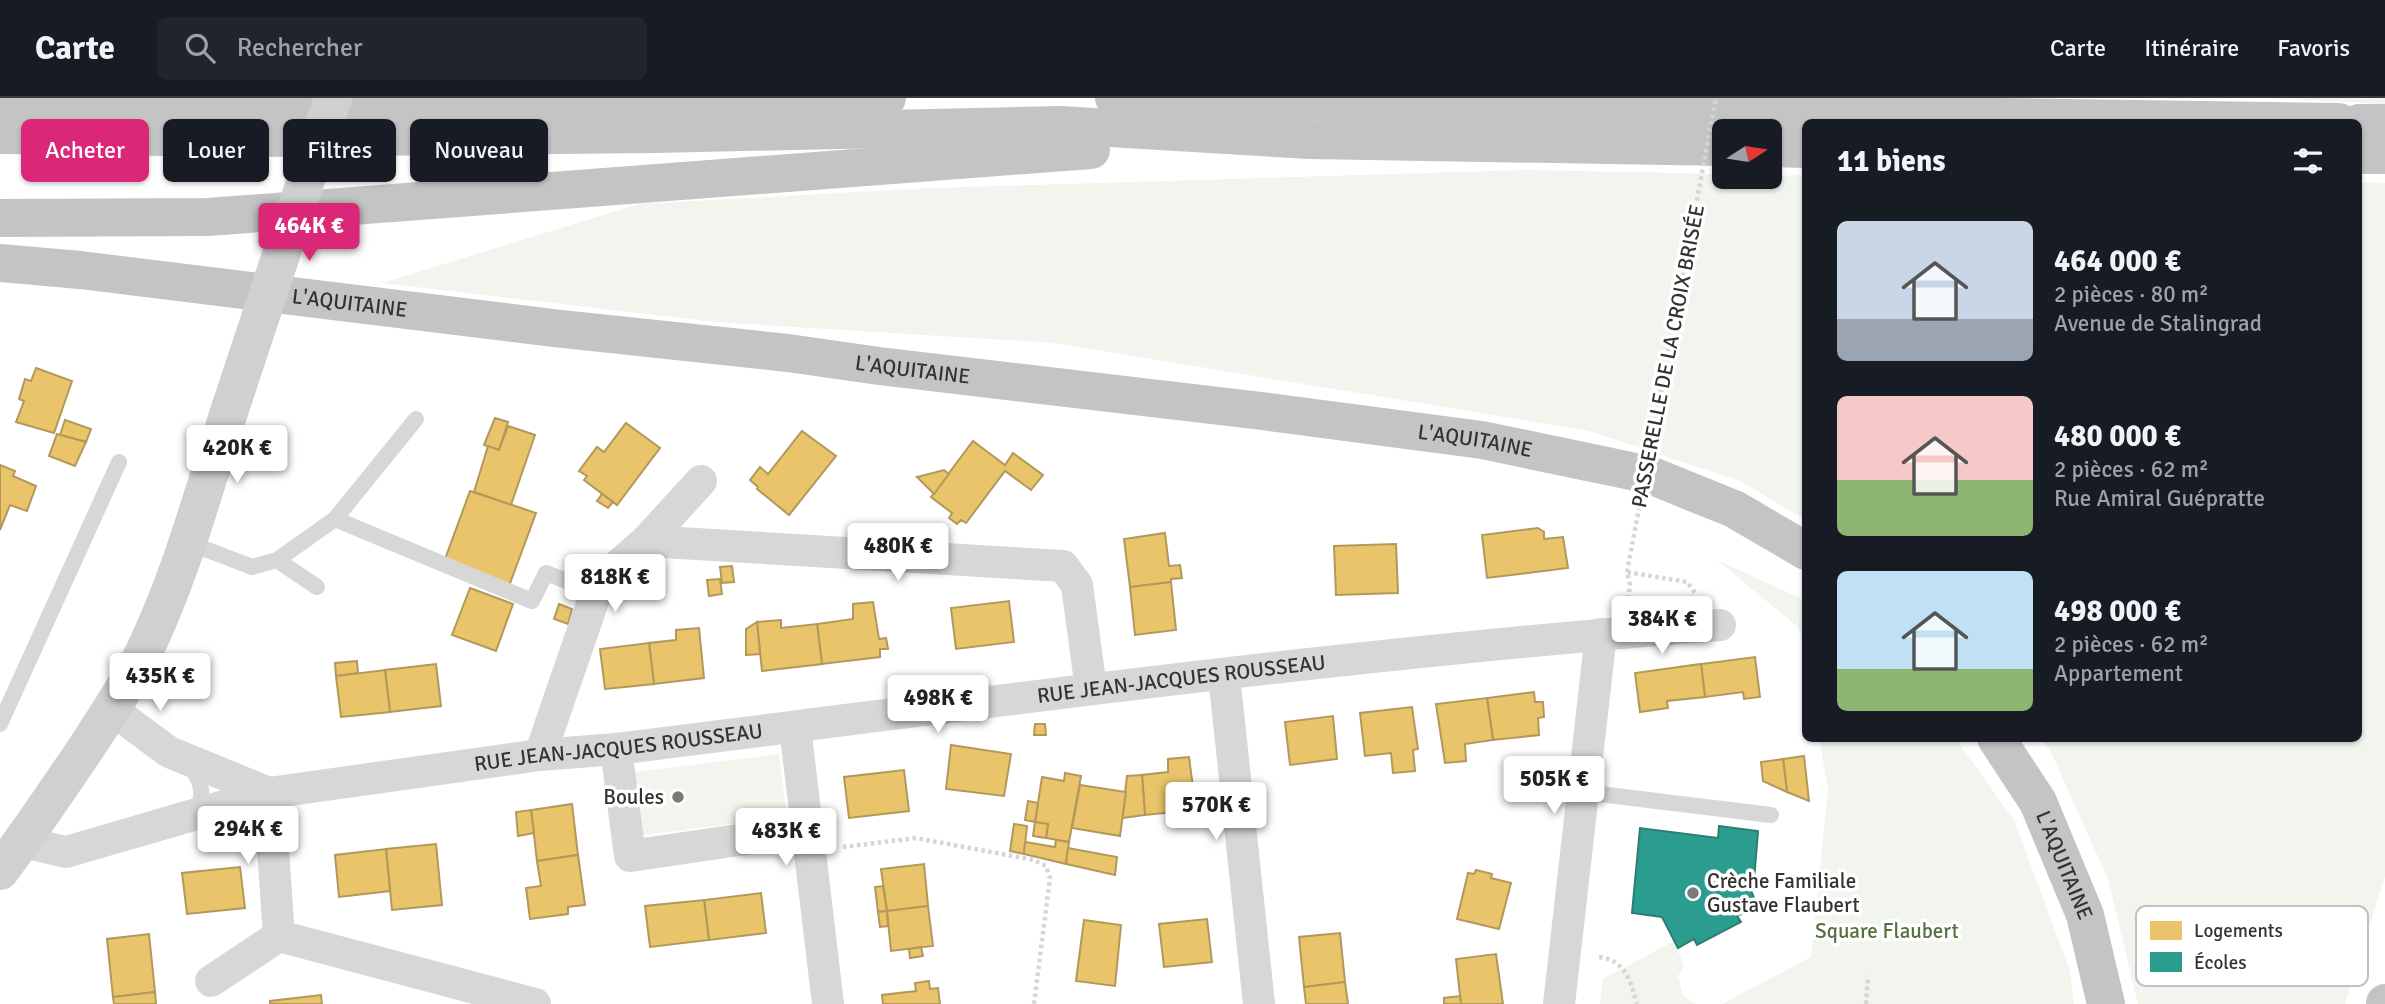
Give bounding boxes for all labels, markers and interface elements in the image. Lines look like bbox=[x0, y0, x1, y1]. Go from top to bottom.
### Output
search box bbox=[157, 17, 647, 80]
text: Carte bbox=[35, 28, 115, 69]
icon: search bbox=[181, 29, 219, 67]
text: Rechercher bbox=[237, 32, 363, 64]
text: Carte bbox=[2050, 33, 2106, 63]
text: Itinéraire bbox=[2144, 33, 2239, 63]
text: Favoris bbox=[2277, 33, 2350, 63]
chip: Acheter bbox=[21, 119, 149, 182]
chip: Louer bbox=[163, 119, 269, 182]
chip: Filtres bbox=[283, 119, 396, 182]
chip: Nouveau bbox=[410, 119, 548, 182]
north arrow bbox=[1712, 119, 1782, 189]
map controls bbox=[1712, 119, 1782, 189]
icon: filters bbox=[2289, 142, 2327, 180]
text: 11 biens bbox=[1837, 143, 1946, 180]
street label: PASSERELLE DE LA CROIX BRISÉE bbox=[1626, 202, 1710, 510]
pin: 464K € bbox=[252, 204, 366, 263]
text: 464K € bbox=[274, 211, 344, 240]
text: 464 000 € bbox=[2054, 243, 2181, 280]
icon: home bbox=[1893, 249, 1977, 333]
text: 2 pièces · 80 m² bbox=[2054, 280, 2209, 309]
street label: L'AQUITAINE bbox=[291, 283, 409, 323]
text: Avenue de Stalingrad bbox=[2054, 309, 2262, 338]
street label: L'AQUITAINE bbox=[853, 350, 972, 390]
text: 480 000 € bbox=[2054, 418, 2181, 455]
street label: L'AQUITAINE bbox=[1416, 419, 1535, 463]
icon: home bbox=[1893, 424, 1977, 508]
pin: 420K € bbox=[180, 426, 294, 485]
text: 420K € bbox=[202, 433, 272, 462]
text: 2 pièces · 62 m² bbox=[2054, 455, 2209, 484]
text: Rue Amiral Guépratte bbox=[2054, 484, 2265, 513]
pin: 480K € bbox=[841, 524, 955, 583]
text: 480K € bbox=[863, 531, 933, 560]
pin: 818K € bbox=[558, 554, 672, 614]
text: 818K € bbox=[580, 562, 650, 591]
text: 498 000 € bbox=[2054, 593, 2181, 630]
pin: 384K € bbox=[1605, 596, 1719, 656]
icon: home bbox=[1893, 599, 1977, 683]
text: 384K € bbox=[1627, 604, 1697, 633]
text: 2 pièces · 62 m² bbox=[2054, 630, 2209, 659]
street label: RUE JEAN-JACQUES ROUSSEAU bbox=[1036, 649, 1327, 709]
pin: 435K € bbox=[103, 654, 217, 713]
text: Appartement bbox=[2054, 659, 2183, 688]
text: 435K € bbox=[125, 661, 195, 690]
pin: 498K € bbox=[881, 676, 995, 735]
text: 498K € bbox=[903, 683, 973, 712]
street label: RUE JEAN-JACQUES ROUSSEAU bbox=[473, 718, 764, 777]
pin: 505K € bbox=[1497, 756, 1611, 816]
text: 505K € bbox=[1519, 764, 1589, 793]
pin: 570K € bbox=[1159, 782, 1273, 842]
place label: Boules bbox=[603, 784, 664, 810]
marker: Boules bbox=[670, 789, 686, 805]
text: 570K € bbox=[1181, 790, 1251, 819]
pin: 294K € bbox=[191, 806, 305, 866]
street label: L'AQUITAINE bbox=[2030, 807, 2099, 924]
pin: 483K € bbox=[729, 808, 843, 868]
text: 294K € bbox=[213, 814, 283, 843]
text: 483K € bbox=[751, 816, 821, 845]
place label: Crèche Familiale Gustave Flaubert bbox=[1707, 868, 1860, 918]
marker: Crèche Familiale Gustave Flaubert bbox=[1685, 885, 1701, 901]
legend bbox=[2136, 906, 2368, 986]
park label: Square Flaubert bbox=[1815, 918, 1959, 944]
text: Logements bbox=[2194, 919, 2283, 943]
text: Écoles bbox=[2194, 951, 2246, 975]

